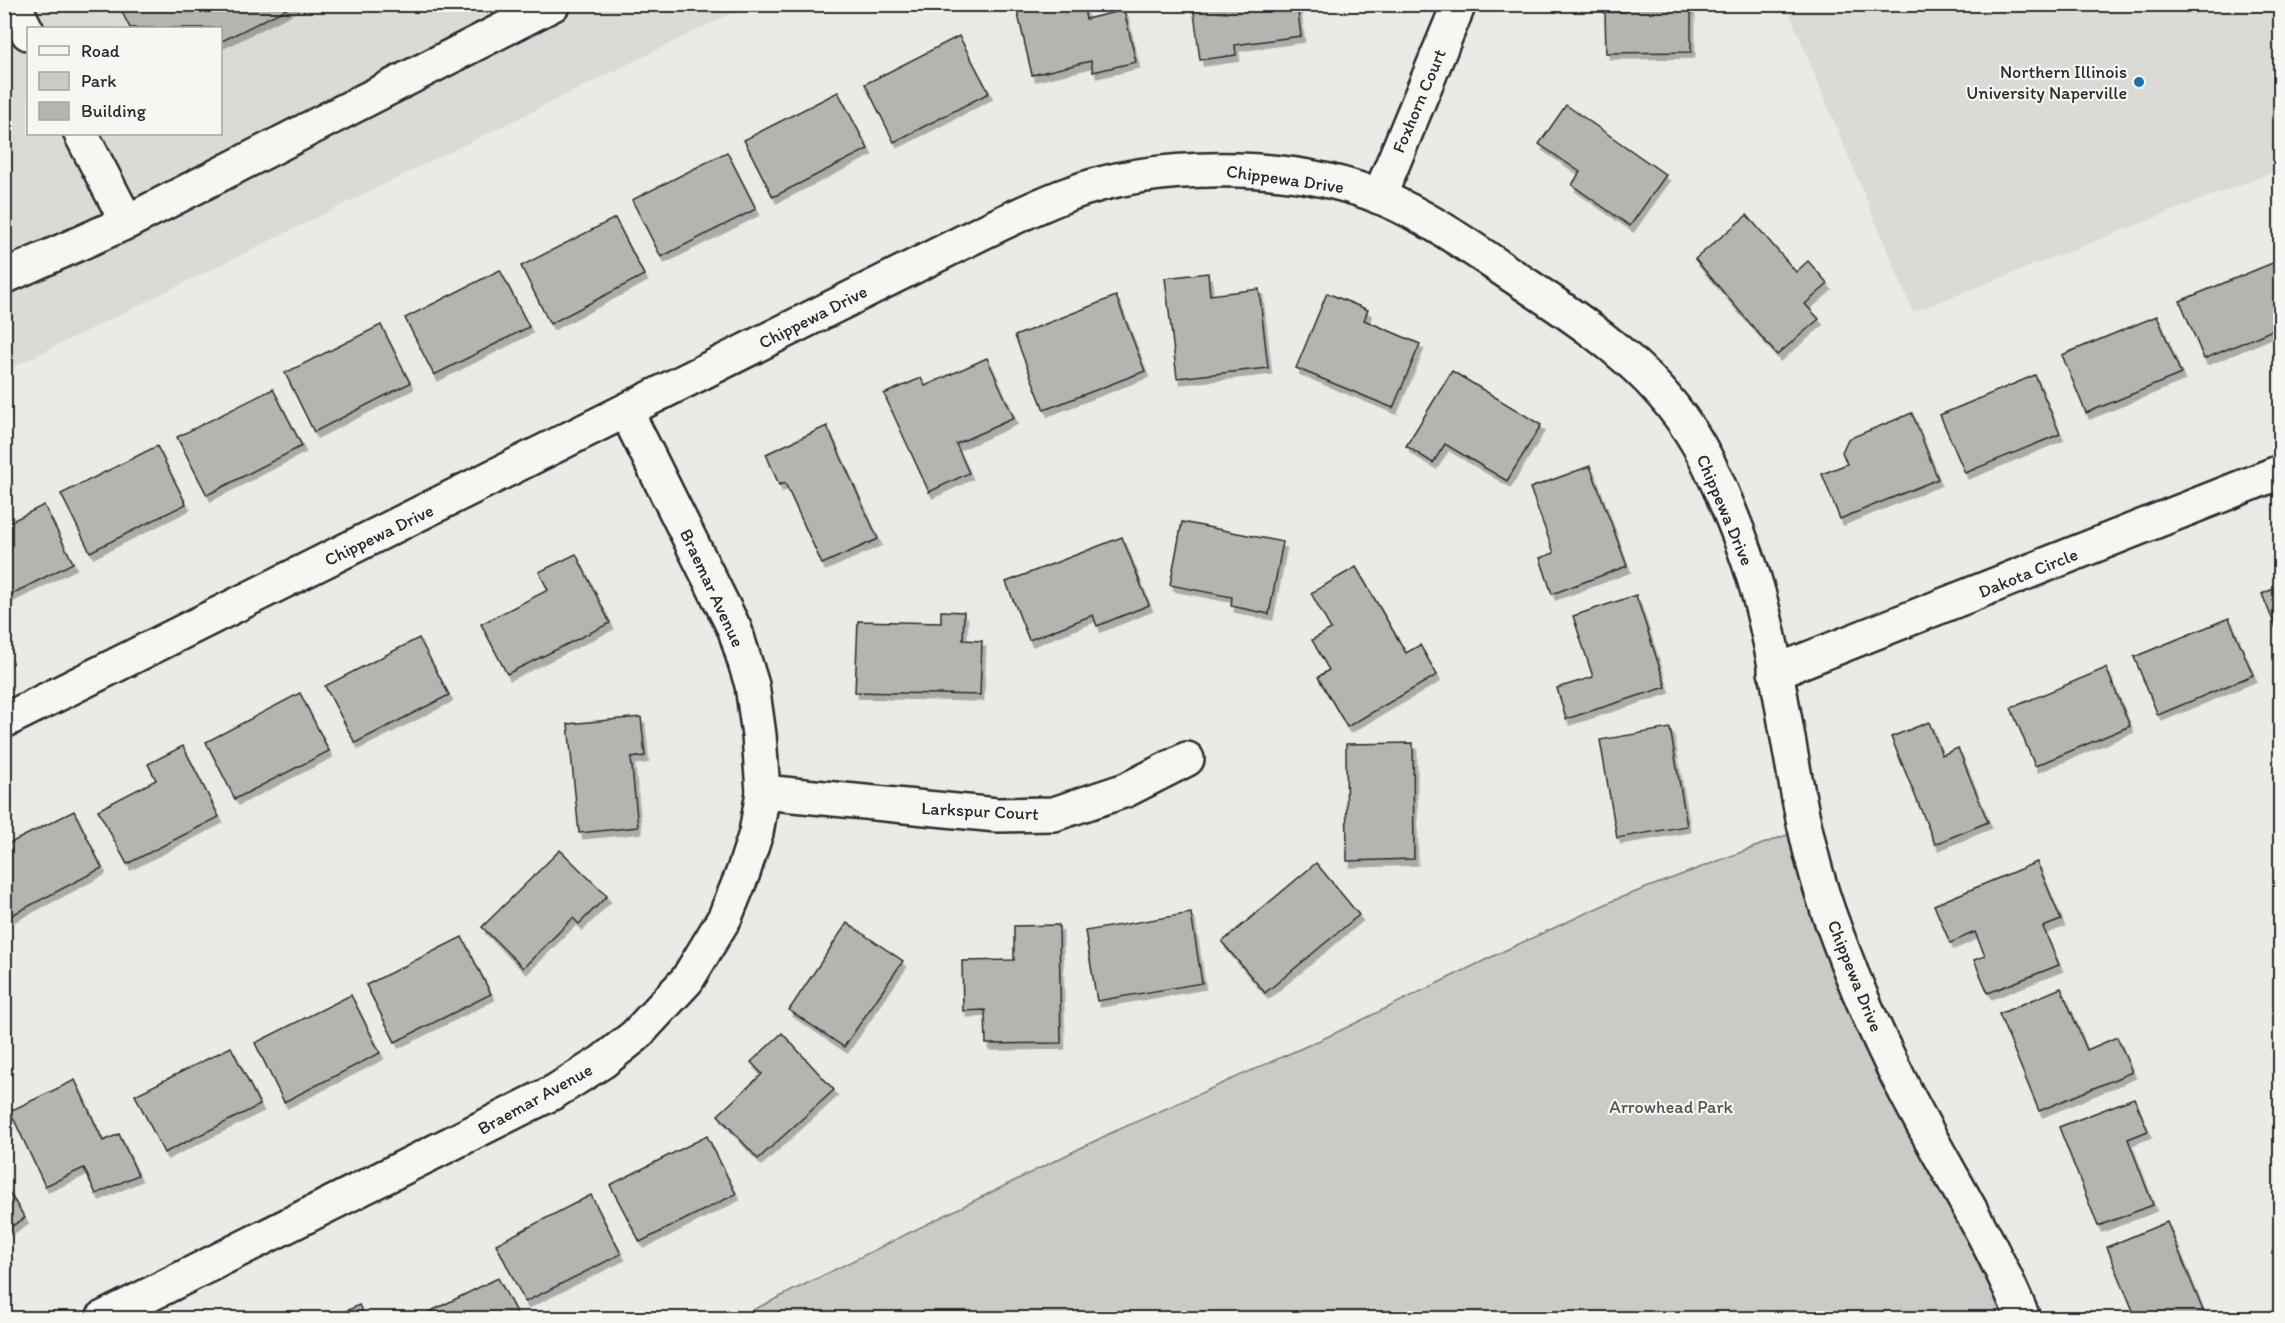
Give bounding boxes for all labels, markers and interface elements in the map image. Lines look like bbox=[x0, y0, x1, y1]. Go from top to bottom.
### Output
legend bbox=[27, 27, 222, 135]
text: Road bbox=[81, 40, 120, 62]
street label: Foxhorn Court bbox=[1387, 46, 1451, 156]
place label: Northern Illinois University Naperville bbox=[1966, 61, 2127, 104]
text: Park bbox=[81, 70, 116, 92]
marker: Northern Illinois University Naperville bbox=[2132, 75, 2146, 89]
text: Building bbox=[81, 100, 147, 122]
street label: Chippewa Drive bbox=[1225, 160, 1345, 198]
street label: Chippewa Drive bbox=[755, 280, 871, 354]
street label: Chippewa Drive bbox=[1692, 451, 1758, 569]
street label: Chippewa Drive bbox=[321, 499, 437, 571]
street label: Braemar Avenue bbox=[675, 525, 749, 651]
street label: Dakota Circle bbox=[1975, 543, 2081, 603]
street label: Larkspur Court bbox=[921, 797, 1040, 825]
street label: Chippewa Drive bbox=[1823, 917, 1887, 1035]
street label: Braemar Avenue bbox=[474, 1058, 596, 1140]
park label: Arrowhead Park bbox=[1609, 1096, 1734, 1118]

